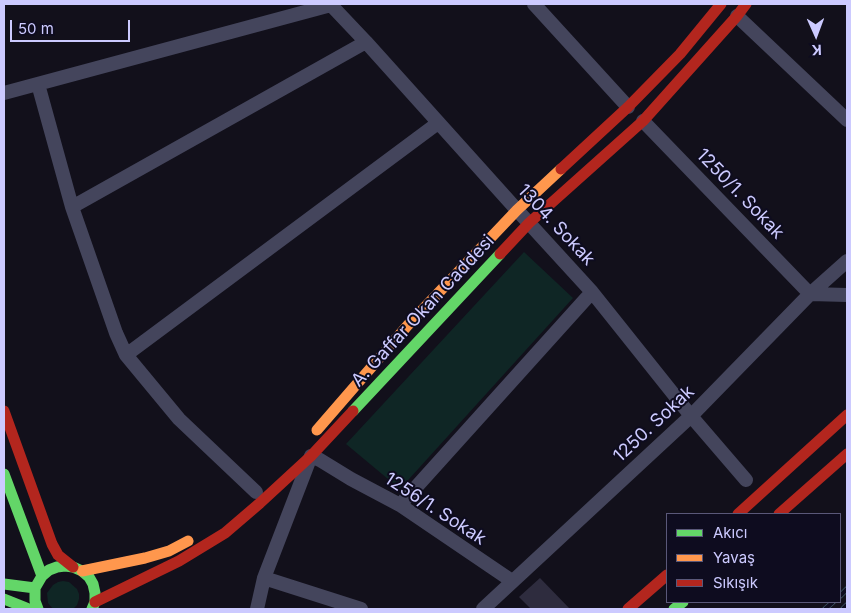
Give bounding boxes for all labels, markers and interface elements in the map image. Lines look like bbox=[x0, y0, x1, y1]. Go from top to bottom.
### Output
scale bar bbox=[12, 10, 132, 42]
north arrow bbox=[791, 10, 841, 60]
text: 50 m bbox=[18, 19, 54, 38]
text: K bbox=[811, 42, 822, 59]
street label: 1250/1. Sokak bbox=[692, 144, 788, 244]
street label: 1304. Sokak bbox=[513, 180, 599, 270]
street label: A. Gaffar Okan Caddesi bbox=[347, 231, 499, 391]
street label: 1250. Sokak bbox=[609, 381, 699, 467]
street label: 1256/1. Sokak bbox=[380, 468, 490, 550]
legend bbox=[666, 513, 841, 603]
text: Akıcı bbox=[713, 523, 747, 542]
text: Yavaş bbox=[713, 548, 755, 567]
text: Sıkışık bbox=[713, 573, 758, 592]

